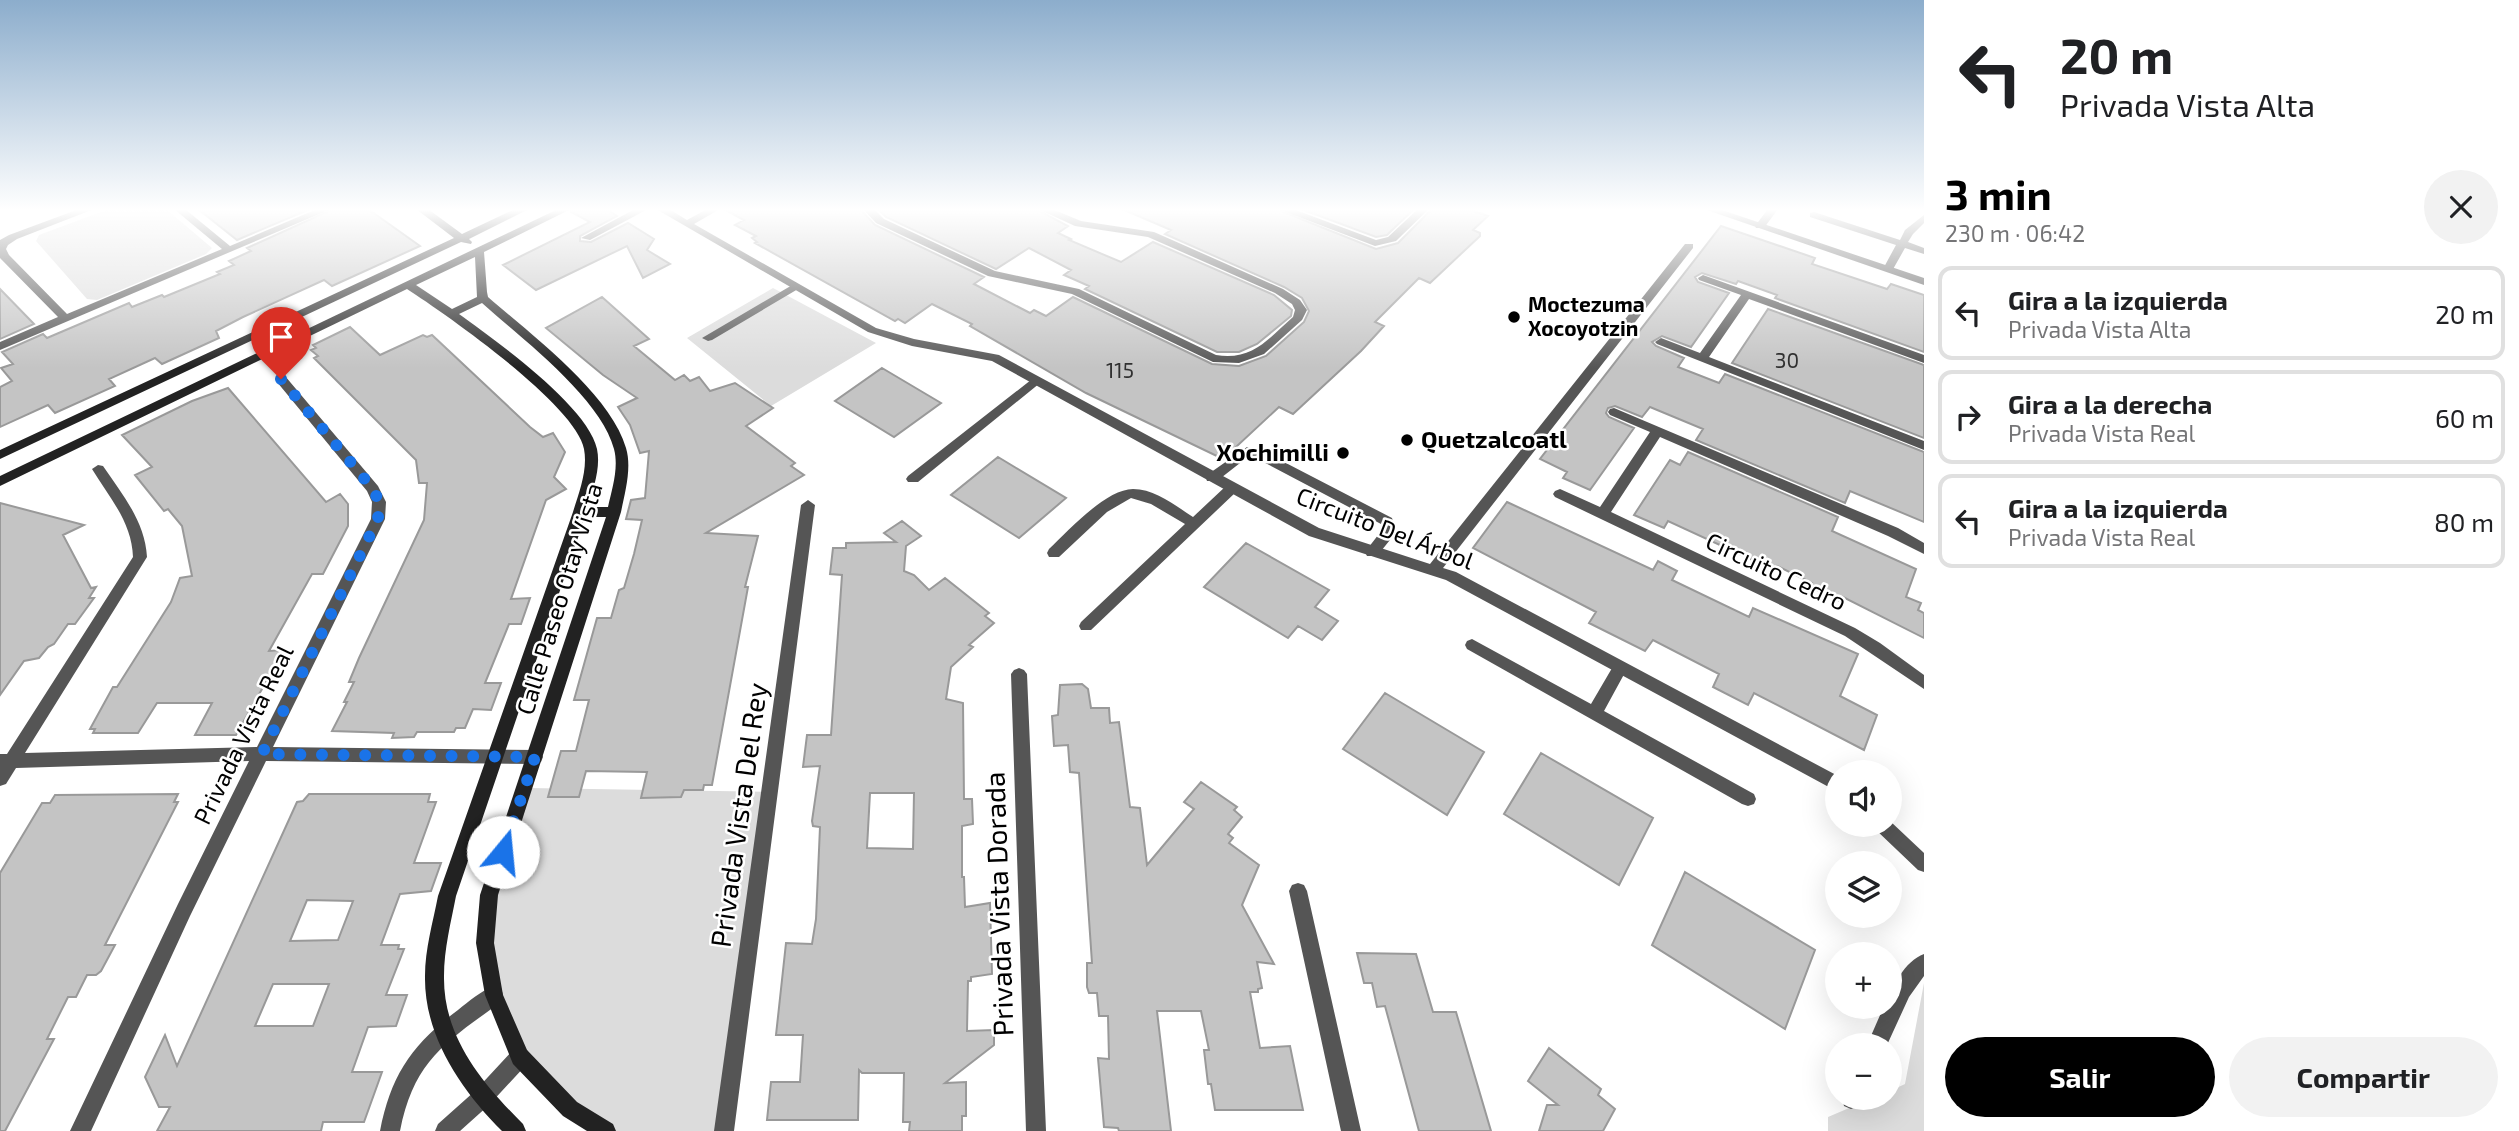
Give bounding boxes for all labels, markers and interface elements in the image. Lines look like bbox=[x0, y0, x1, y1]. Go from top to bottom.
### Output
text: 20 m bbox=[2060, 25, 2173, 84]
icon: left bbox=[1945, 28, 2036, 119]
text: Privada Vista Alta bbox=[2060, 85, 2315, 123]
text: 3 min bbox=[1945, 168, 2052, 218]
button: close bbox=[2424, 170, 2498, 244]
text: 230 m · 06:42 bbox=[1945, 219, 2085, 247]
text: Gira a la izquierda bbox=[2008, 284, 2228, 315]
place label: Moctezuma Xocoyotzin bbox=[1528, 291, 1645, 341]
icon: left bbox=[1949, 294, 1987, 332]
text: 20 m bbox=[2435, 298, 2494, 329]
pin bbox=[251, 307, 311, 379]
marker: Moctezuma Xocoyotzin bbox=[1506, 309, 1522, 325]
text: Privada Vista Alta bbox=[2008, 315, 2191, 343]
icon: arrive bbox=[262, 318, 300, 356]
house number: 30 bbox=[1775, 347, 1799, 372]
house number: 115 bbox=[1106, 357, 1134, 382]
text: Gira a la derecha bbox=[2008, 388, 2212, 419]
icon: right bbox=[1949, 398, 1987, 436]
text: 60 m bbox=[2435, 402, 2494, 433]
text: Privada Vista Real bbox=[2008, 419, 2195, 447]
place label: Quetzalcoatl bbox=[1421, 424, 1567, 454]
marker: Quetzalcoatl bbox=[1399, 432, 1415, 448]
place label: Xochimilli bbox=[1216, 437, 1329, 466]
marker: Xochimilli bbox=[1335, 445, 1351, 461]
street label: Calle Paseo Otay Vista bbox=[509, 479, 608, 718]
street label: Circuito Del Árbol bbox=[1293, 480, 1478, 575]
text: Gira a la izquierda bbox=[2008, 492, 2228, 523]
icon: left bbox=[1949, 502, 1987, 540]
text: 80 m bbox=[2434, 506, 2494, 537]
text: Privada Vista Real bbox=[2008, 523, 2195, 551]
street label: Circuito Cedro bbox=[1702, 525, 1852, 616]
street label: Privada Vista Real bbox=[187, 640, 299, 829]
street label: Privada Vista Del Rey bbox=[703, 680, 773, 949]
map controls bbox=[1825, 760, 1902, 1110]
button: sound bbox=[1825, 760, 1902, 837]
street label: Privada Vista Dorada bbox=[976, 771, 1020, 1037]
position arrow bbox=[466, 815, 540, 889]
button: layers bbox=[1825, 851, 1902, 928]
button: + bbox=[1825, 942, 1902, 1019]
button: − bbox=[1825, 1033, 1902, 1110]
button: Salir bbox=[1945, 1037, 2215, 1117]
button: Compartir bbox=[2229, 1037, 2498, 1117]

